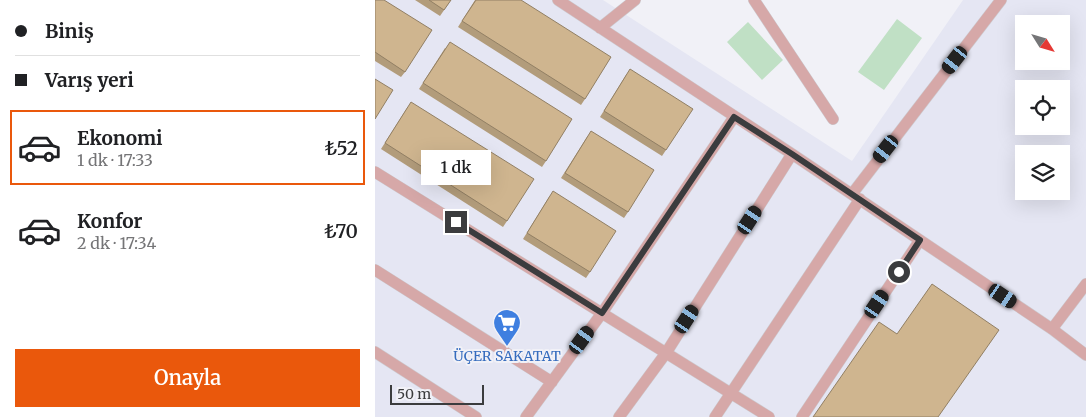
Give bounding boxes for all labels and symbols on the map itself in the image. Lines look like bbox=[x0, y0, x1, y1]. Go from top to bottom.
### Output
north arrow bbox=[1015, 15, 1070, 70]
car bbox=[939, 44, 970, 76]
car bbox=[870, 133, 901, 165]
callout: 1 dk bbox=[421, 150, 491, 184]
car bbox=[735, 203, 764, 237]
route end bbox=[445, 211, 467, 233]
route start bbox=[888, 261, 910, 283]
car bbox=[986, 281, 1019, 311]
car bbox=[862, 287, 891, 321]
car bbox=[672, 302, 701, 336]
supermarket icon: ÜÇER SAKATAT bbox=[492, 308, 522, 347]
car bbox=[567, 323, 596, 357]
place label: ÜÇER SAKATAT bbox=[453, 347, 561, 365]
scale bar bbox=[390, 382, 484, 405]

